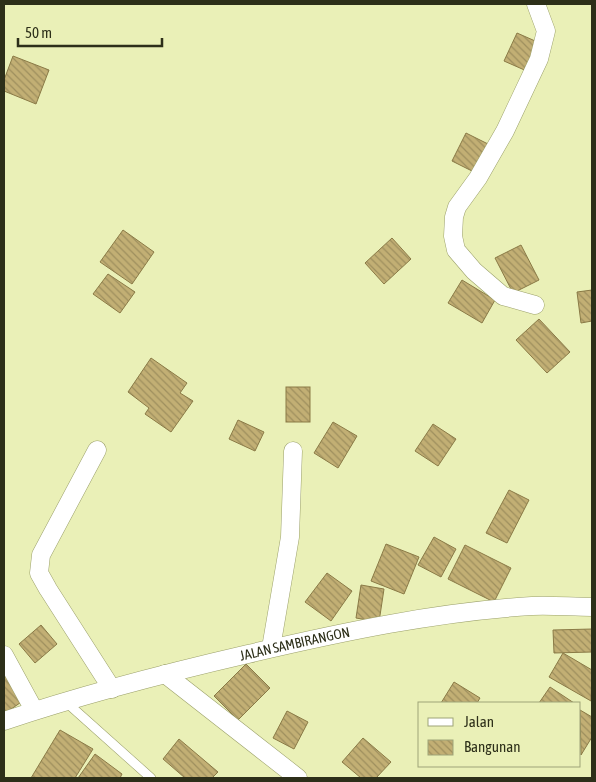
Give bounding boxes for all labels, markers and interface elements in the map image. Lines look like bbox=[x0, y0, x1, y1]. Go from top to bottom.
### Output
scale bar bbox=[18, 15, 161, 47]
text: 50 m bbox=[25, 24, 52, 41]
street label: JALAN SAMBIRANGON bbox=[238, 624, 351, 664]
legend bbox=[418, 702, 581, 767]
text: Jalan bbox=[464, 713, 494, 730]
text: Bangunan bbox=[464, 738, 521, 755]

